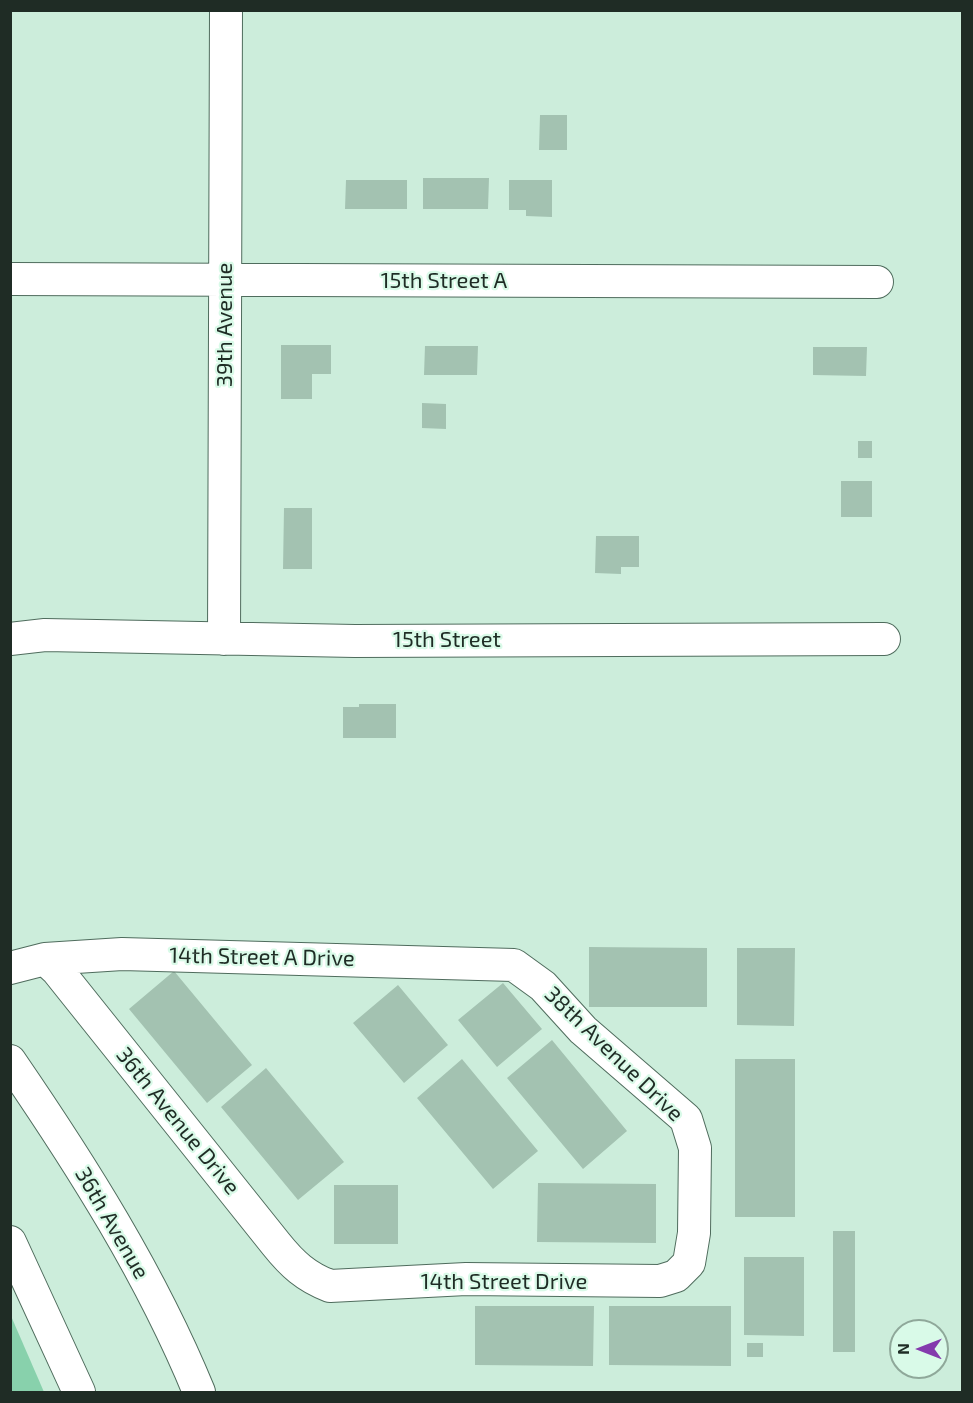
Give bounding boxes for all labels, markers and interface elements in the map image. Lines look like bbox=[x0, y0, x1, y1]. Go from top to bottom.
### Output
street label: 39th Avenue bbox=[212, 263, 238, 387]
street label: 15th Street A bbox=[381, 268, 507, 294]
street label: 15th Street bbox=[393, 627, 501, 653]
street label: 14th Street A Drive bbox=[169, 942, 355, 972]
street label: 38th Avenue Drive bbox=[539, 981, 689, 1127]
street label: 36th Avenue Drive bbox=[111, 1042, 245, 1200]
street label: 36th Avenue bbox=[69, 1162, 155, 1284]
street label: 14th Street Drive bbox=[421, 1269, 587, 1295]
north arrow bbox=[889, 1319, 949, 1379]
text: N bbox=[893, 1343, 912, 1355]

